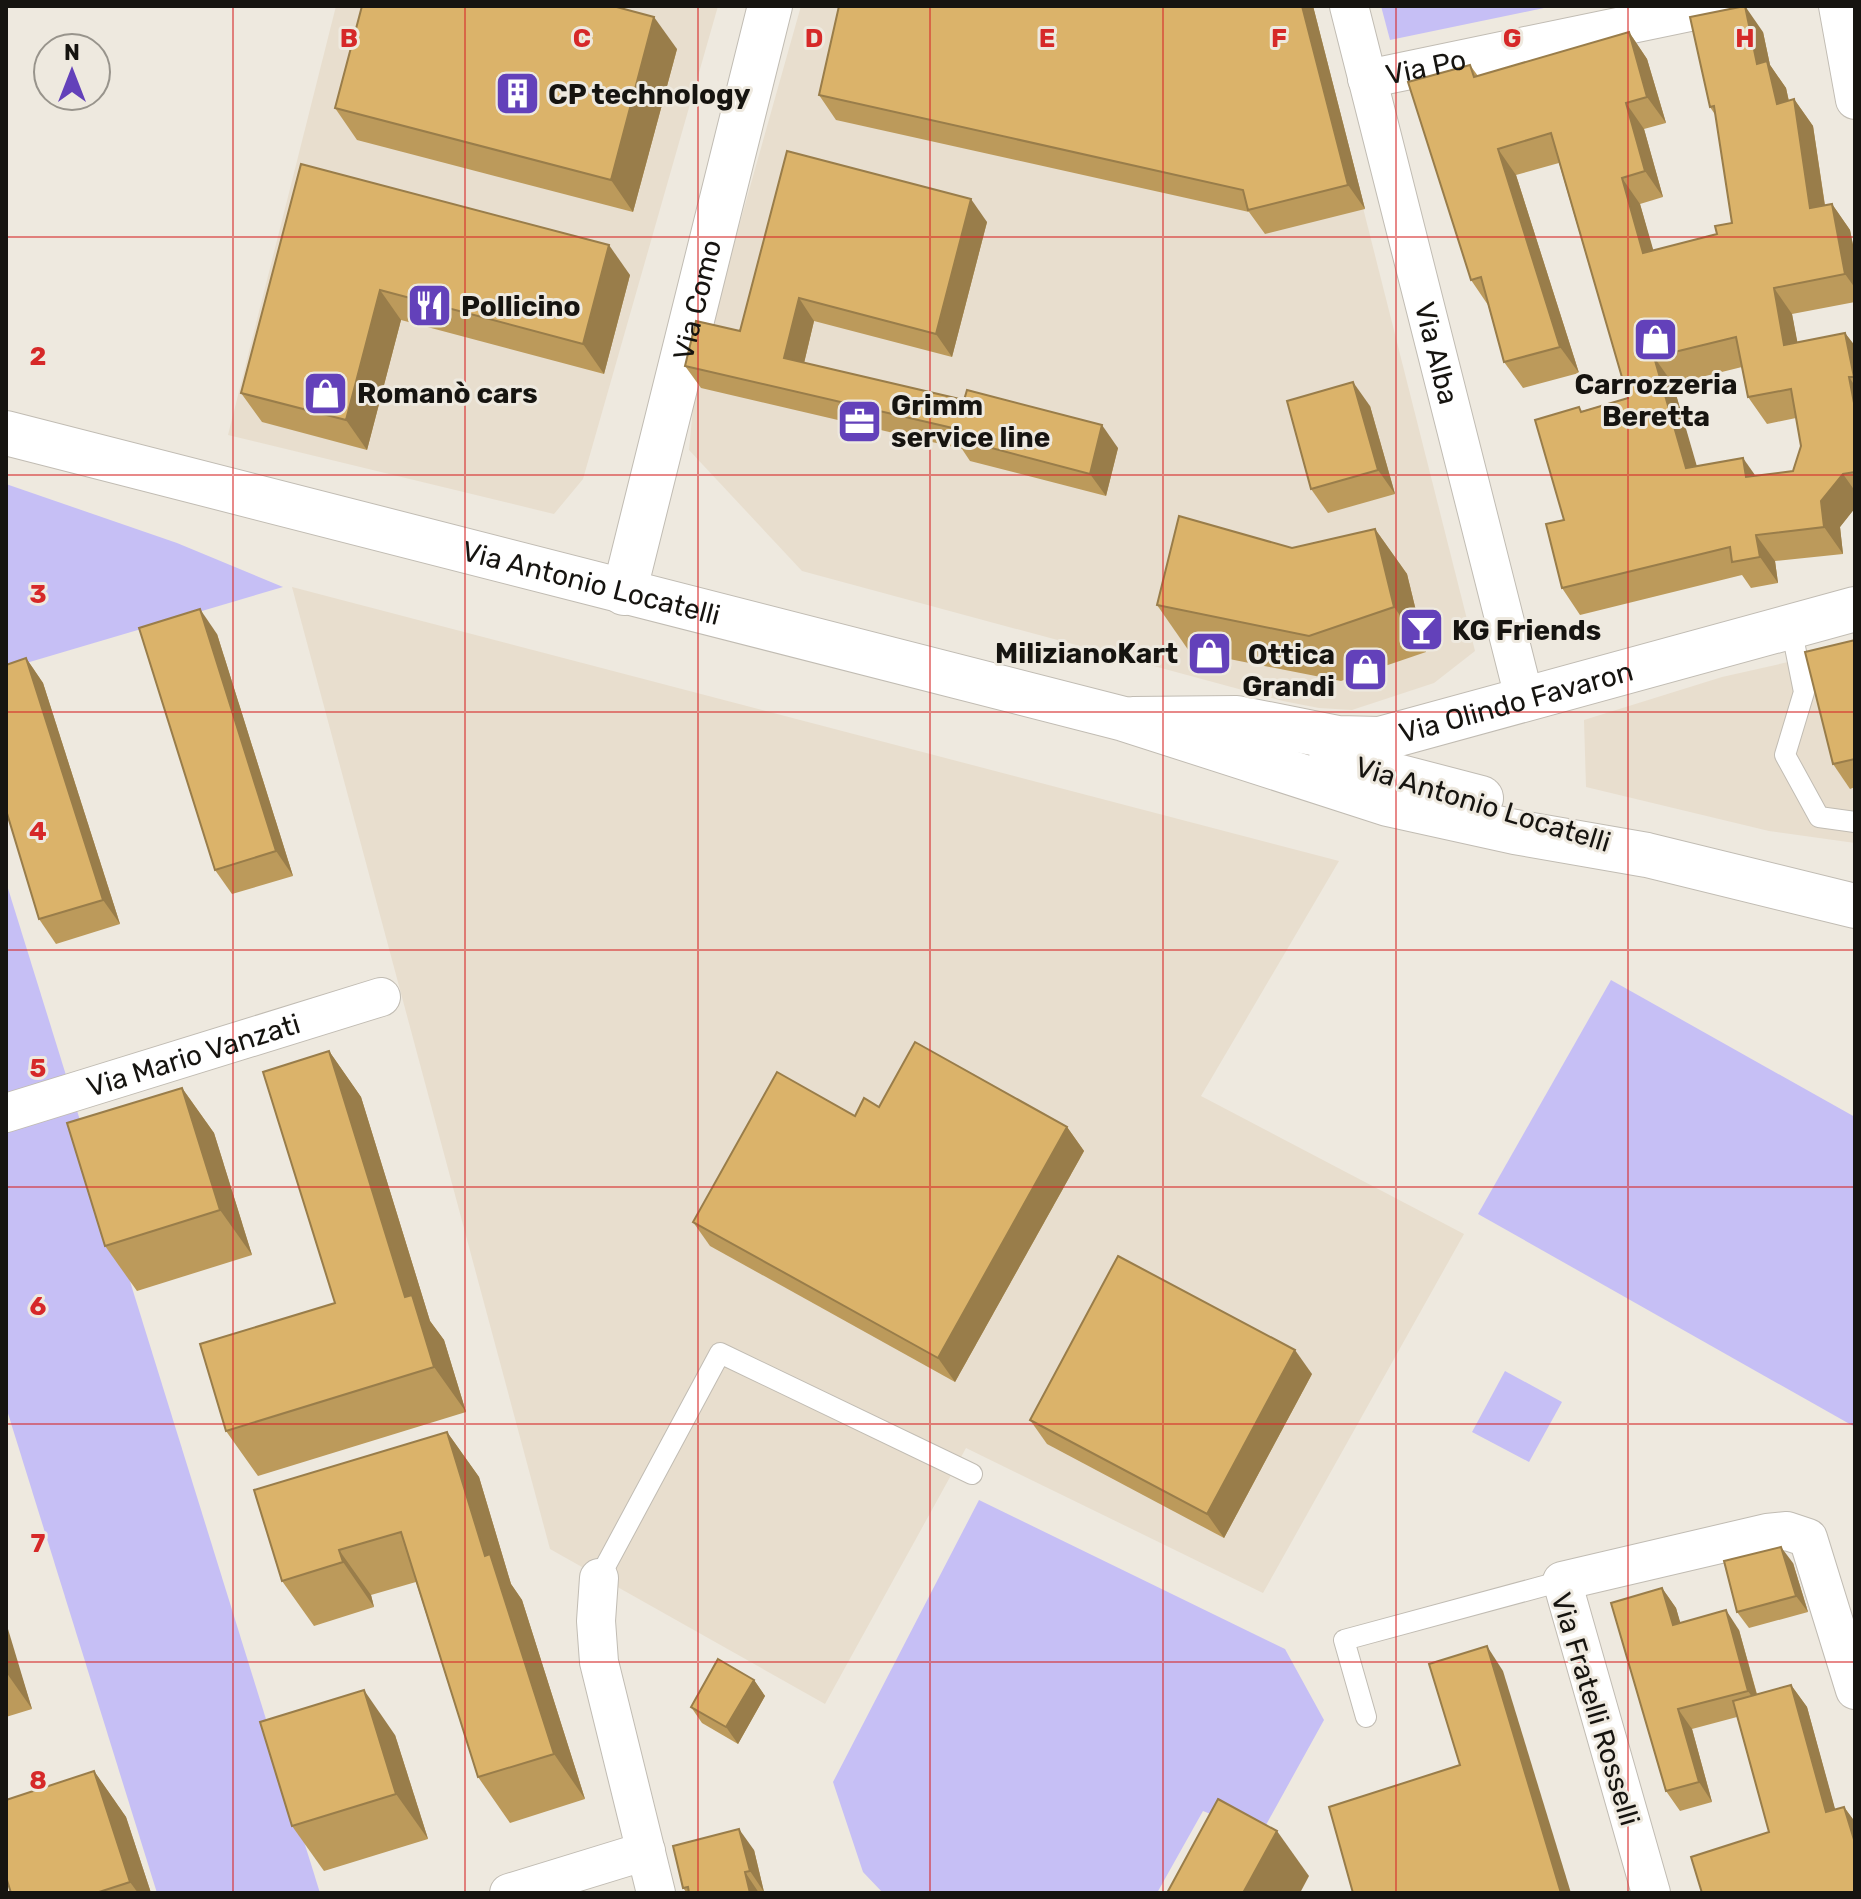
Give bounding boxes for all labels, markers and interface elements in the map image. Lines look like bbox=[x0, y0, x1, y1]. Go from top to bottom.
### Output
text: B bbox=[340, 23, 358, 54]
text: C bbox=[573, 23, 591, 54]
text: D bbox=[805, 23, 823, 54]
text: E bbox=[1039, 23, 1055, 54]
text: F bbox=[1271, 23, 1287, 54]
text: G bbox=[1503, 23, 1521, 54]
text: H bbox=[1735, 23, 1755, 54]
north arrow bbox=[32, 32, 112, 112]
text: N bbox=[64, 39, 80, 66]
street label: Via Po bbox=[1383, 43, 1469, 92]
building icon: CP technology bbox=[493, 70, 541, 118]
place label: CP technology bbox=[548, 78, 751, 111]
street label: Via Como bbox=[667, 236, 728, 364]
restaurant icon: Pollicino bbox=[406, 282, 454, 330]
place label: Pollicino bbox=[461, 290, 581, 323]
street label: Via Alba bbox=[1408, 299, 1465, 408]
shop icon: Carrozzeria Beretta bbox=[1632, 315, 1680, 363]
text: 2 bbox=[30, 341, 46, 372]
place label: Carrozzeria Beretta bbox=[1574, 368, 1738, 433]
shop icon: Romanò cars bbox=[302, 369, 350, 417]
place label: Romanò cars bbox=[357, 377, 538, 410]
place label: Grimm service line bbox=[891, 389, 1050, 454]
office icon: Grimm service line bbox=[836, 397, 884, 445]
street label: Via Antonio Locatelli bbox=[458, 534, 724, 632]
text: 3 bbox=[29, 579, 47, 610]
bar icon: KG Friends bbox=[1397, 606, 1445, 654]
place label: KG Friends bbox=[1452, 614, 1601, 647]
shop icon: MilizianoKart bbox=[1185, 629, 1233, 677]
place label: MilizianoKart bbox=[995, 637, 1178, 670]
place label: Ottica Grandi bbox=[1242, 638, 1335, 703]
shop icon: Ottica Grandi bbox=[1342, 646, 1390, 694]
street label: Via Olindo Favaron bbox=[1396, 655, 1637, 750]
street label: Via Antonio Locatelli bbox=[1351, 750, 1614, 859]
text: 4 bbox=[29, 816, 47, 847]
street label: Via Mario Vanzati bbox=[83, 1007, 304, 1104]
text: 5 bbox=[30, 1053, 46, 1084]
text: 6 bbox=[30, 1291, 47, 1322]
text: 7 bbox=[31, 1528, 46, 1559]
street label: Via Fratelli Rosselli bbox=[1544, 1589, 1647, 1830]
text: 8 bbox=[29, 1765, 47, 1796]

